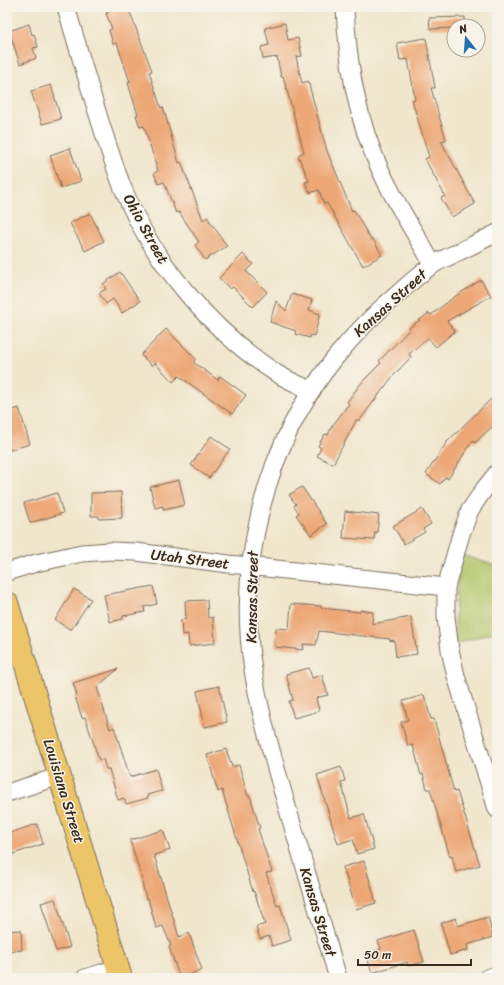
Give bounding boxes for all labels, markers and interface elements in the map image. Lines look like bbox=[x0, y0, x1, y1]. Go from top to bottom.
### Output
north arrow bbox=[446, 18, 486, 58]
text: N bbox=[456, 19, 470, 39]
street label: Ohio Street bbox=[116, 189, 176, 269]
street label: Kansas Street bbox=[347, 262, 434, 344]
street label: Utah Street bbox=[149, 541, 231, 577]
street label: Kansas Street bbox=[238, 550, 266, 643]
street label: Louisiana Street bbox=[36, 735, 92, 847]
street label: Kansas Street bbox=[292, 864, 344, 961]
scale bar bbox=[358, 941, 471, 967]
text: 50 m bbox=[364, 944, 391, 966]

